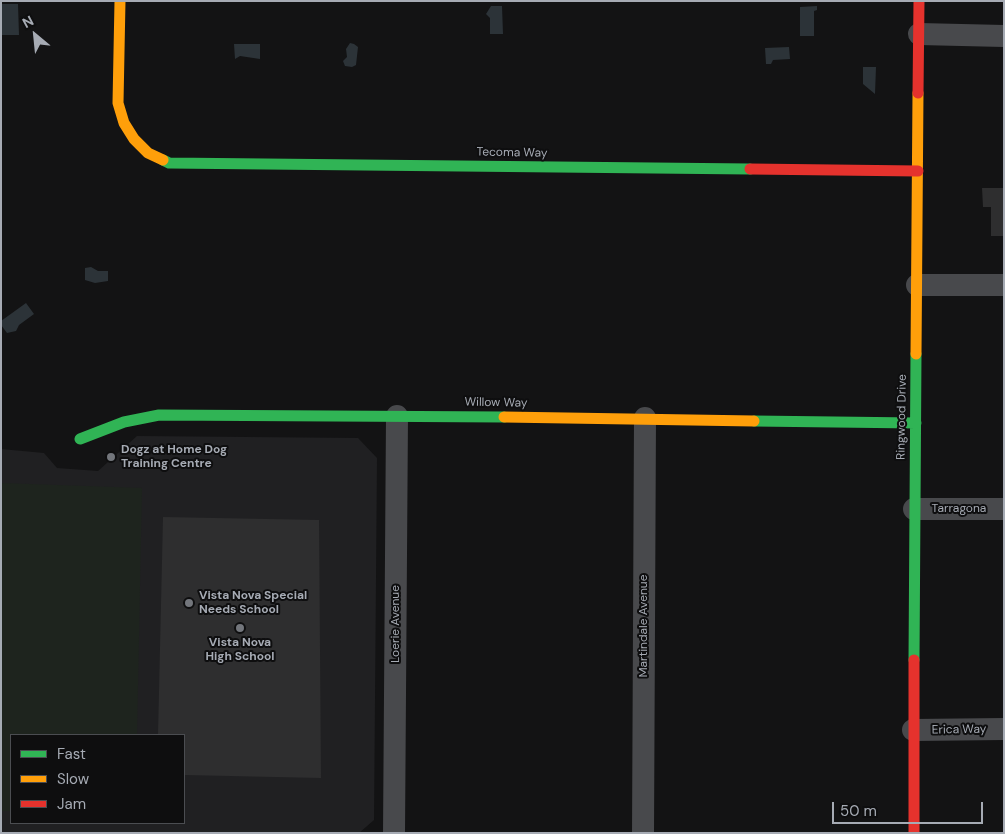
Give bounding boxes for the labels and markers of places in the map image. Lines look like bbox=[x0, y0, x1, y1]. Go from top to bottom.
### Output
place label: Dogz at Home Dog Training Centre bbox=[121, 443, 227, 471]
marker: Dogz at Home Dog Training Centre bbox=[105, 451, 117, 463]
place label: Vista Nova Special Needs School bbox=[199, 589, 307, 617]
marker: Vista Nova Special Needs School bbox=[183, 597, 195, 609]
marker: Vista Nova High School bbox=[234, 622, 246, 634]
place label: Vista Nova High School bbox=[205, 636, 275, 664]

